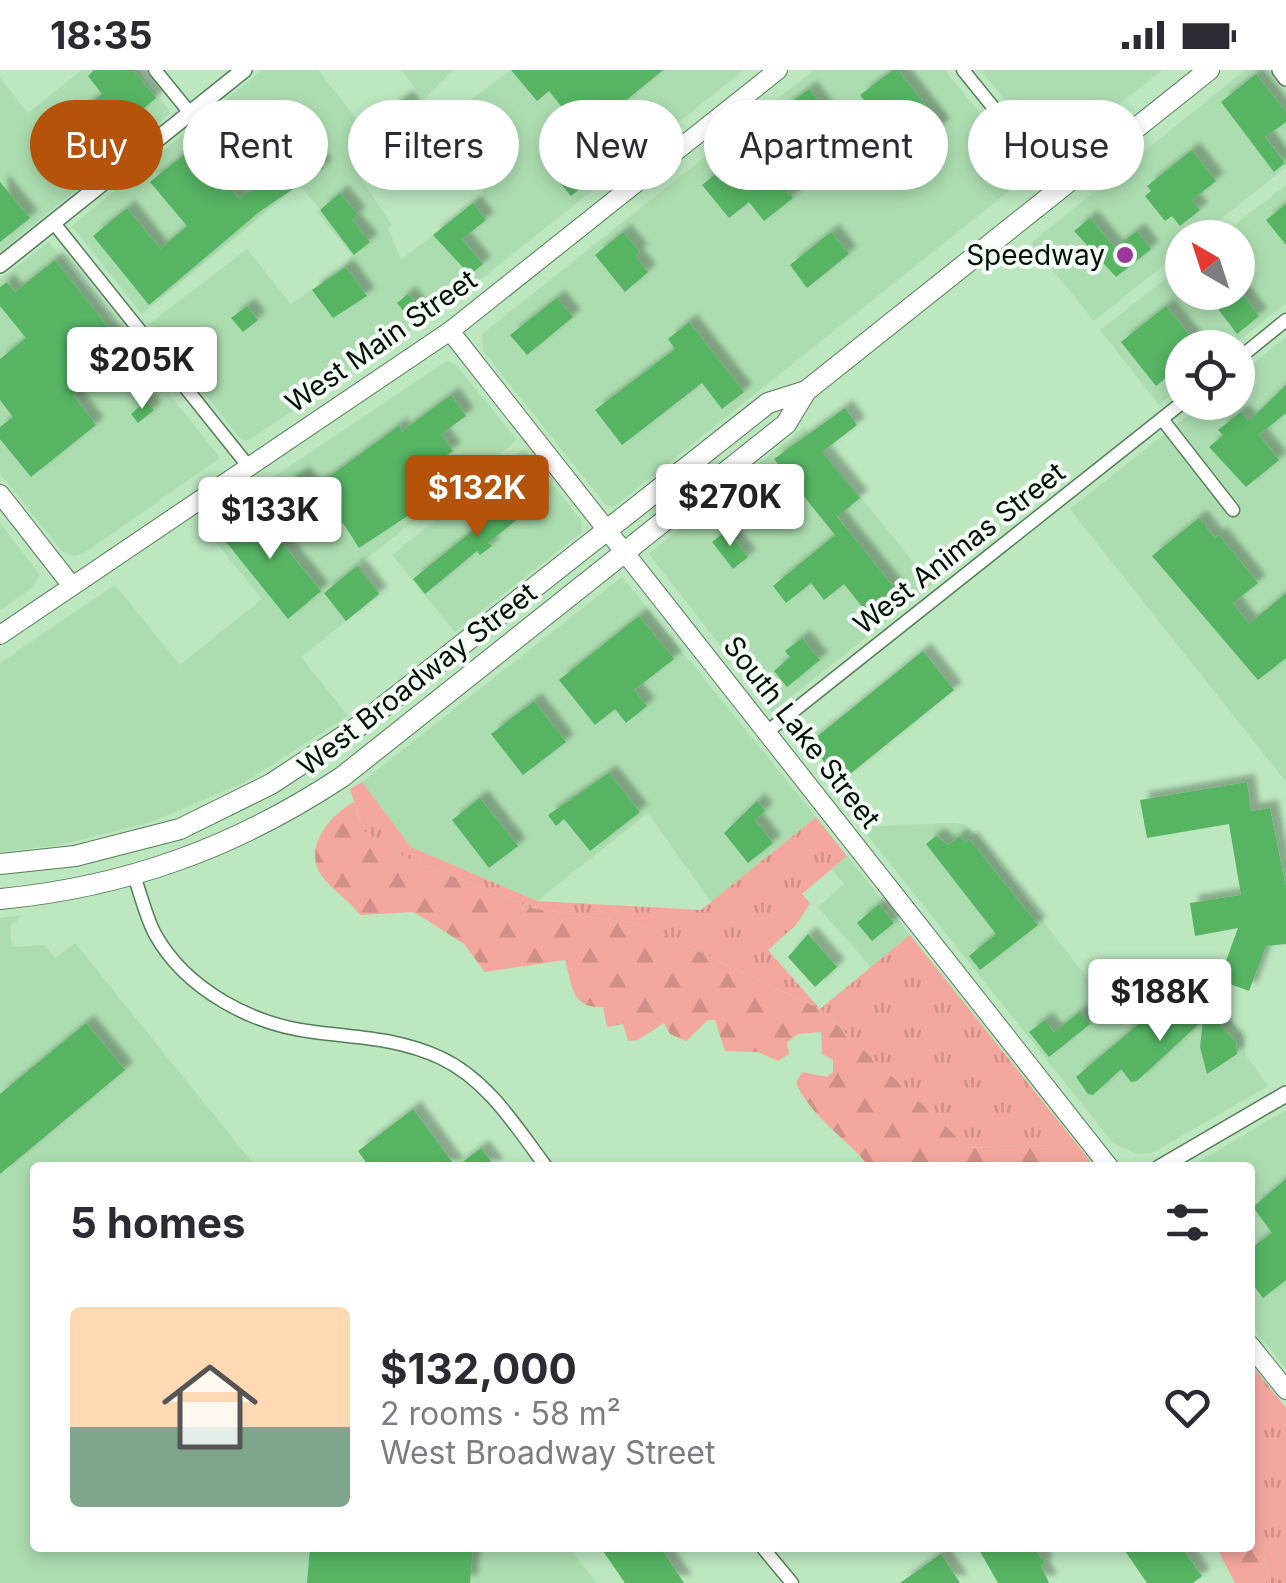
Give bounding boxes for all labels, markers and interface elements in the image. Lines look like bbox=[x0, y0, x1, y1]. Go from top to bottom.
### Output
text: 18:35 bbox=[50, 12, 153, 58]
chip: Buy bbox=[30, 100, 163, 190]
chip: Rent bbox=[183, 100, 328, 190]
chip: Filters bbox=[348, 100, 519, 190]
chip: New bbox=[539, 100, 684, 190]
chip: Apartment bbox=[704, 100, 948, 190]
chip: House bbox=[968, 100, 1144, 190]
north arrow bbox=[1165, 220, 1255, 310]
map controls bbox=[1165, 220, 1255, 420]
place label: Speedway bbox=[966, 238, 1105, 272]
marker: Speedway bbox=[1114, 244, 1136, 266]
street label: West Main Street bbox=[279, 262, 483, 420]
pin: $205K bbox=[72, 327, 212, 412]
button: locate bbox=[1165, 330, 1255, 420]
text: $205K bbox=[89, 340, 195, 379]
pin: $132K bbox=[407, 455, 547, 540]
street label: West Animas Street bbox=[847, 455, 1071, 641]
pin: $270K bbox=[660, 464, 800, 549]
text: $132K bbox=[428, 468, 526, 507]
pin: $133K bbox=[200, 477, 340, 562]
text: $270K bbox=[678, 477, 782, 516]
text: $133K bbox=[220, 490, 320, 529]
street label: West Broadway Street bbox=[291, 575, 543, 783]
street label: South Lake Street bbox=[716, 629, 888, 835]
pin: $188K bbox=[1090, 959, 1230, 1044]
text: $188K bbox=[1110, 972, 1210, 1011]
icon: filters bbox=[1160, 1195, 1215, 1250]
text: 5 homes bbox=[70, 1197, 246, 1248]
text: $132,000 bbox=[380, 1343, 577, 1394]
icon: home bbox=[150, 1347, 270, 1467]
icon: heart bbox=[1160, 1380, 1215, 1435]
text: 2 rooms · 58 m² bbox=[380, 1394, 621, 1433]
text: West Broadway Street bbox=[380, 1433, 715, 1472]

